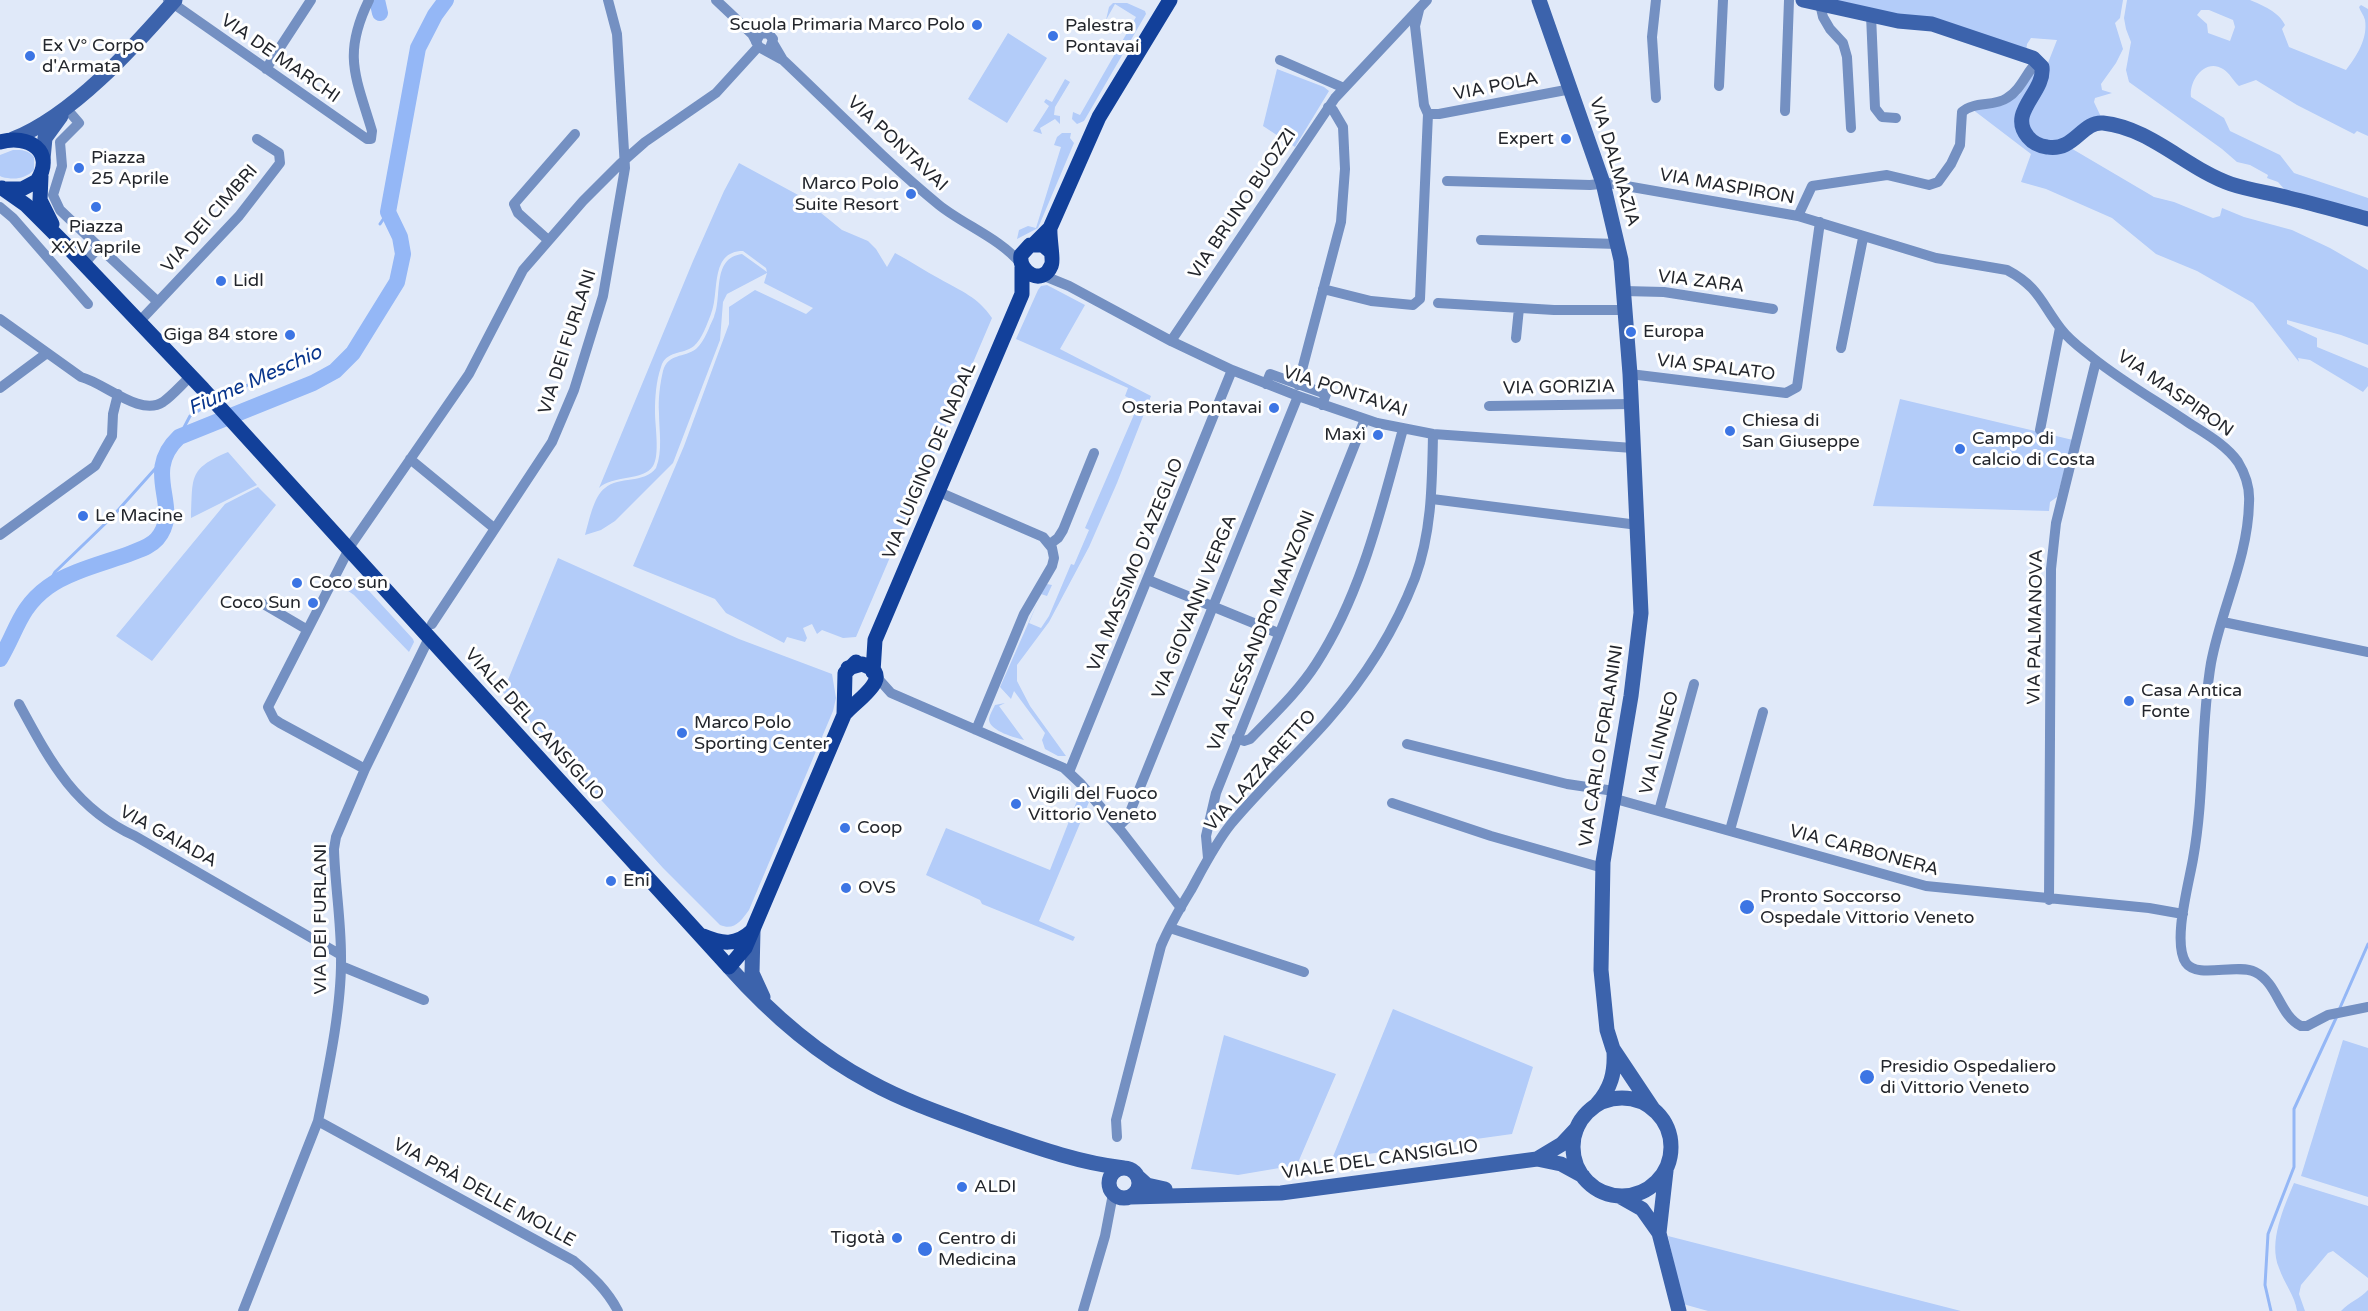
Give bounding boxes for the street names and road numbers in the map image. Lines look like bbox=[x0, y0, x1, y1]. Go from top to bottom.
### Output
street label: VIA DE MARCHI bbox=[216, 10, 344, 108]
street label: VIA POLA bbox=[1452, 68, 1540, 106]
street label: VIA PONTAVAI bbox=[842, 92, 952, 196]
street label: VIA DALMAZIA bbox=[1584, 95, 1644, 229]
street label: VIA BRUNO BUOZZI bbox=[1184, 124, 1302, 284]
street label: VIA DEI CIMBRI bbox=[157, 161, 263, 277]
street label: VIA MASPIRON bbox=[1658, 164, 1796, 210]
street label: VIA ZARA bbox=[1657, 266, 1745, 298]
street label: VIA DEI FURLANI bbox=[534, 267, 602, 417]
street label: VIA MASPIRON bbox=[2113, 346, 2237, 442]
street label: VIA SPALATO bbox=[1656, 350, 1776, 386]
street label: VIA LUIGINO DE NADAL bbox=[879, 359, 981, 563]
street label: VIA PONTAVAI bbox=[1280, 362, 1410, 422]
street label: VIA GORIZIA bbox=[1503, 376, 1615, 400]
street label: VIA MASSIMO D'AZEGLIO bbox=[1083, 455, 1189, 675]
street label: VIA ALESSANDRO MANZONI bbox=[1204, 508, 1320, 754]
street label: VIA GIOVANNI VERGA bbox=[1148, 512, 1242, 702]
street label: VIA PALMANOVA bbox=[2024, 549, 2048, 705]
street label: VIA CARLO FORLANINI bbox=[1575, 643, 1629, 849]
street label: VIALE DEL CANSIGLIO bbox=[460, 644, 608, 806]
street label: VIA LINNEO bbox=[1636, 689, 1684, 797]
street label: VIA LAZZARETTO bbox=[1201, 706, 1321, 836]
street label: VIA GAIADA bbox=[116, 801, 220, 873]
street label: VIA CARBONERA bbox=[1787, 821, 1941, 881]
street label: VIA DEI FURLANI bbox=[310, 844, 332, 994]
street label: VIA PRÀ DELLE MOLLE bbox=[389, 1134, 579, 1252]
street label: VIALE DEL CANSIGLIO bbox=[1280, 1136, 1480, 1184]

